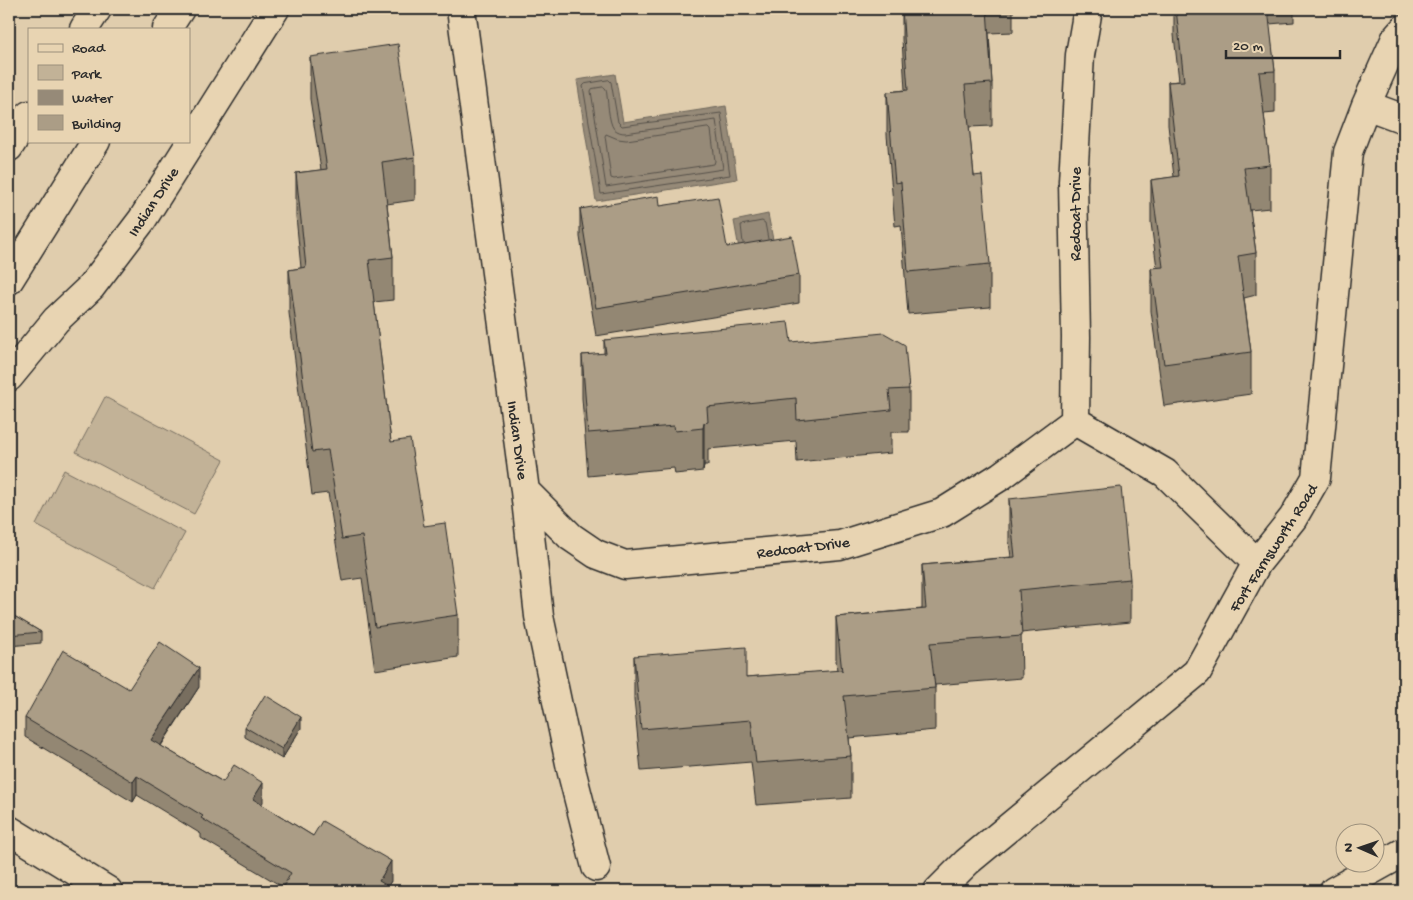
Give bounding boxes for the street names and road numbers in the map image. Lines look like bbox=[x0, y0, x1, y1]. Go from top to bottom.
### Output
street label: Indian Drive bbox=[125, 164, 185, 241]
street label: Redcoat Drive bbox=[1068, 166, 1087, 261]
street label: Indian Drive bbox=[501, 400, 531, 482]
street label: Fort Farnsworth Road bbox=[1226, 480, 1324, 617]
street label: Redcoat Drive bbox=[756, 534, 852, 565]

